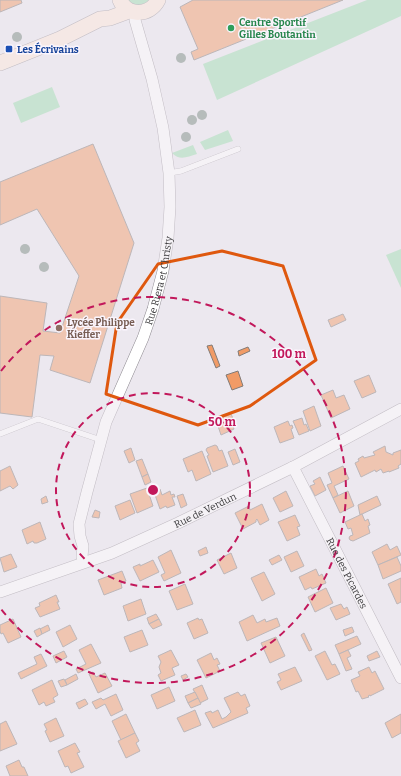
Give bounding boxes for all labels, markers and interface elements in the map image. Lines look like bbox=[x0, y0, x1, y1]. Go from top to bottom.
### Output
place label: Centre Sportif Gilles Boutantin bbox=[239, 17, 316, 41]
marker: Centre Sportif Gilles Boutantin bbox=[226, 23, 236, 33]
place label: Les Écrivains bbox=[17, 42, 79, 56]
marker: Les Écrivains bbox=[4, 44, 14, 54]
street label: Rue Riera et Christy bbox=[143, 235, 175, 327]
place label: Lycée Philippe Kieffer bbox=[67, 316, 135, 341]
marker: Lycée Philippe Kieffer bbox=[54, 323, 64, 333]
text: 100 m bbox=[272, 347, 307, 361]
text: 50 m bbox=[208, 415, 236, 429]
centre of rings bbox=[146, 483, 160, 497]
street label: Rue de Verdun bbox=[172, 490, 239, 531]
street label: Rue des Picardes bbox=[323, 536, 370, 611]

